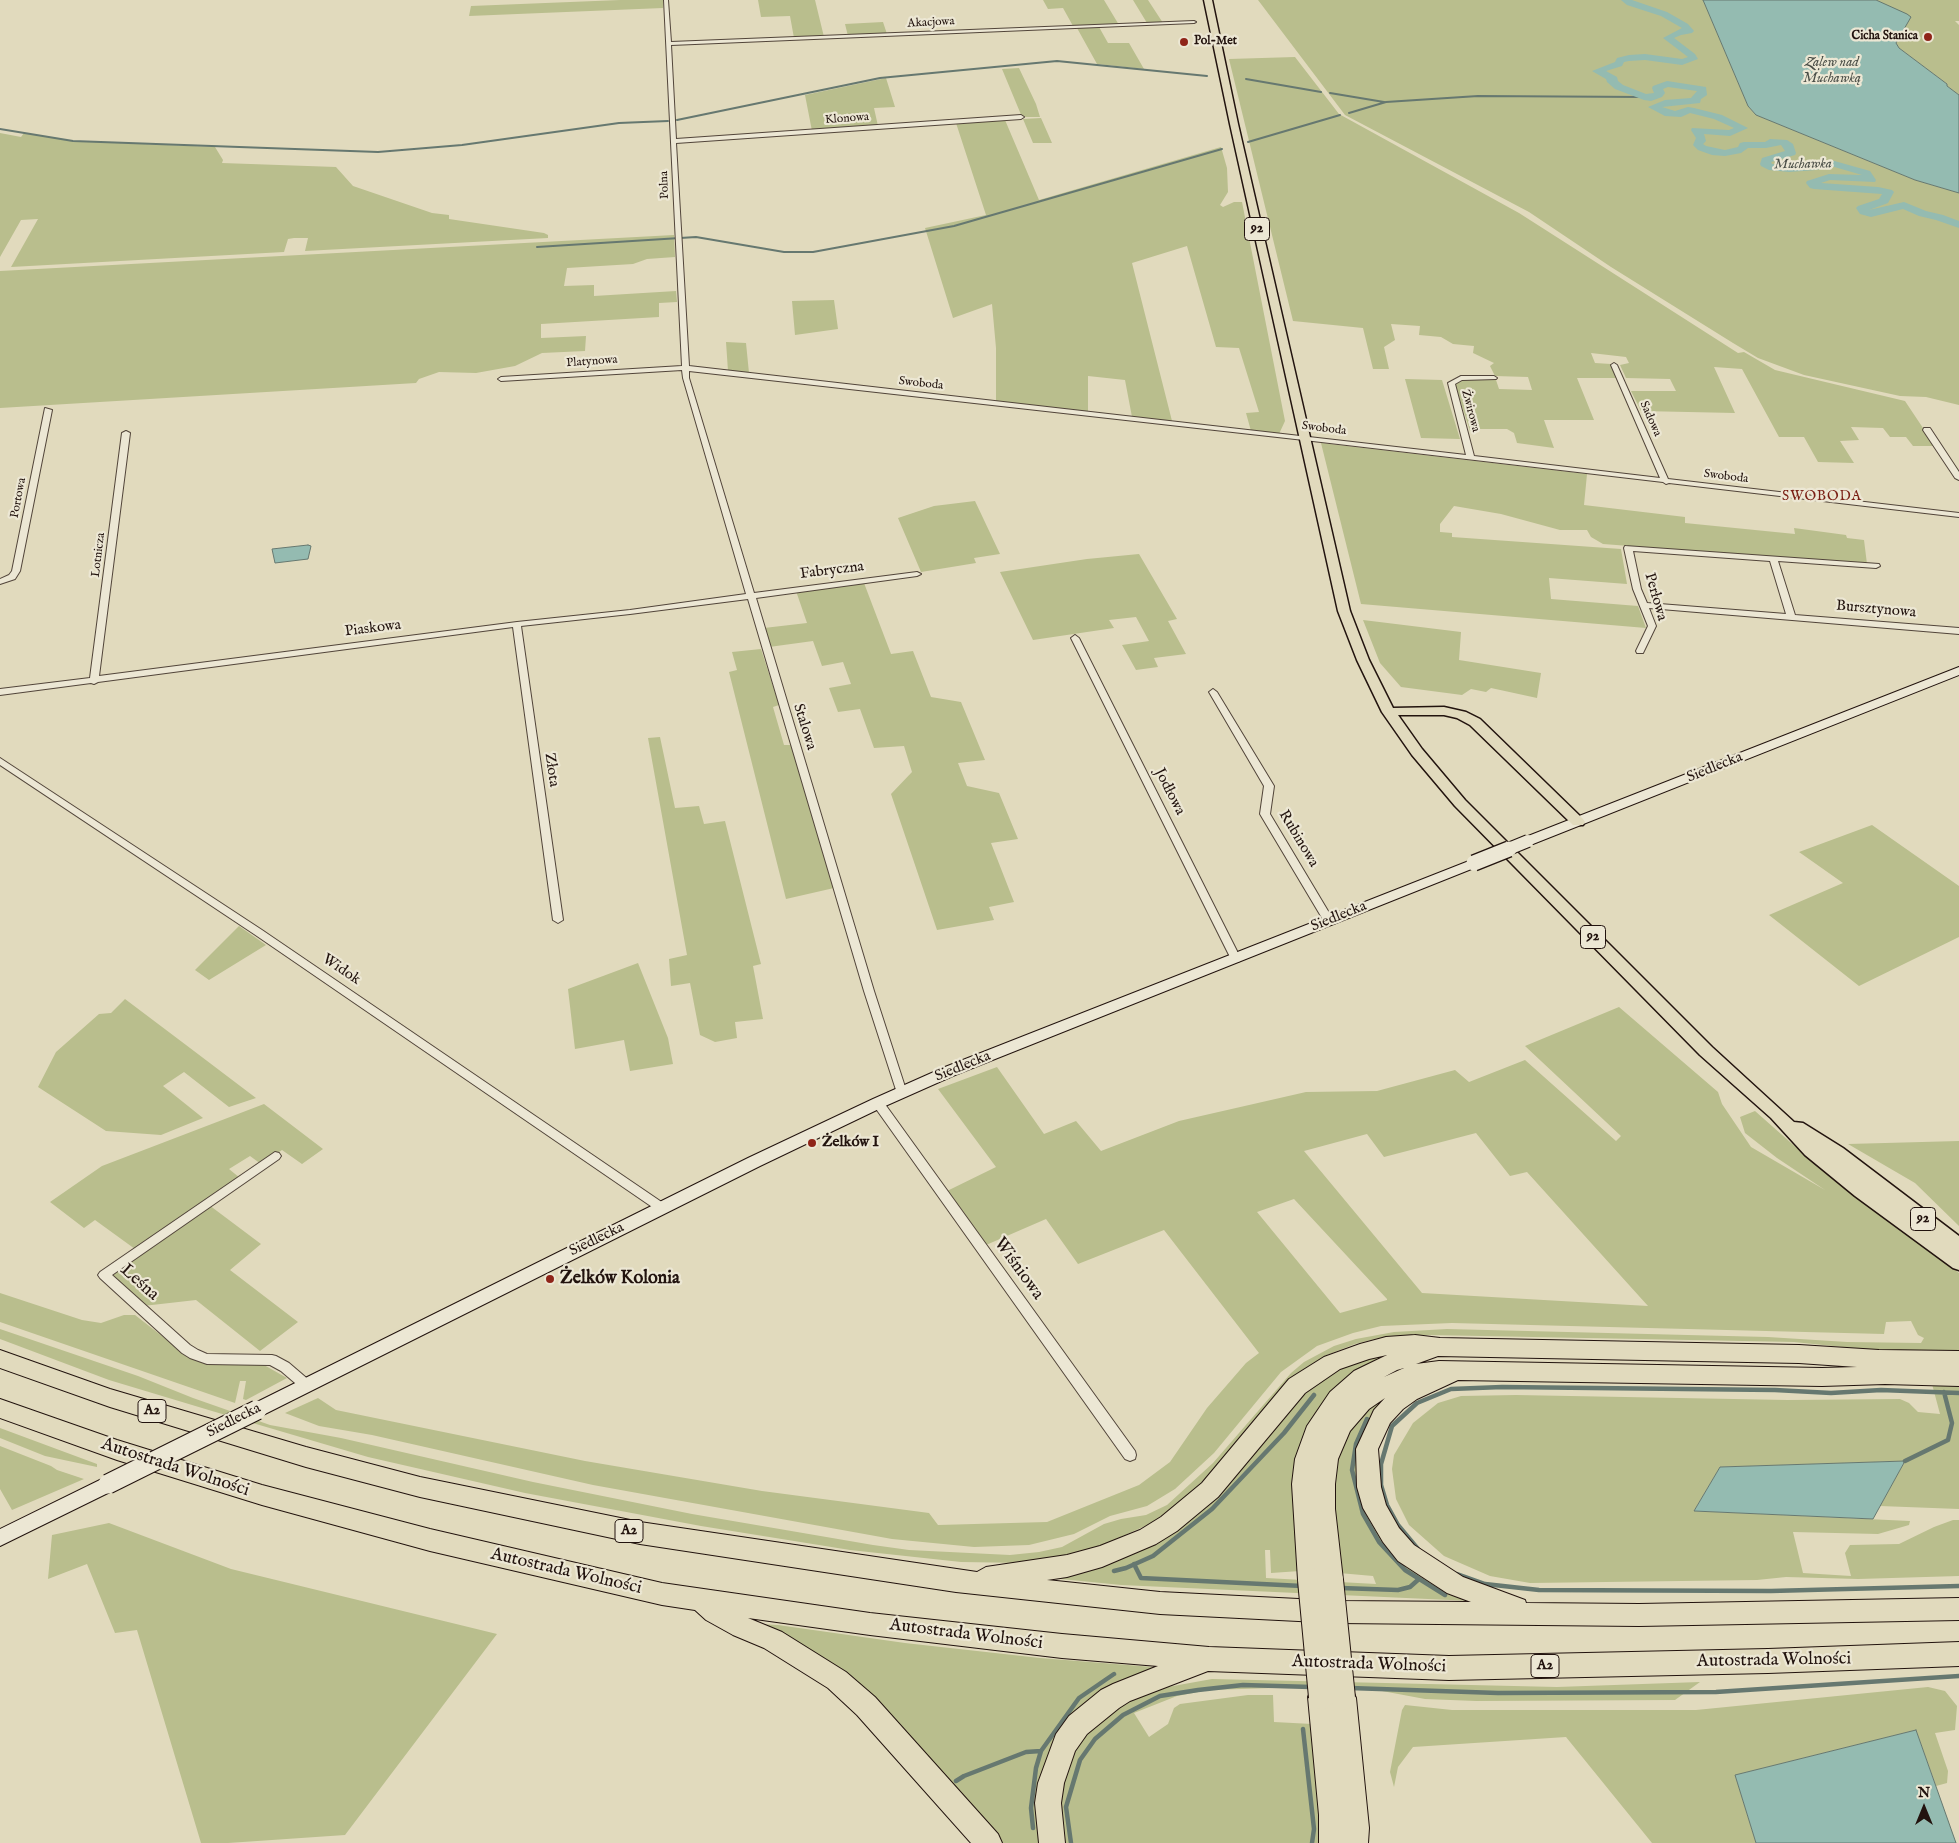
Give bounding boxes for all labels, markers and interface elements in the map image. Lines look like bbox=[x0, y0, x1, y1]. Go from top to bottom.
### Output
street label: Akacjowa bbox=[907, 15, 955, 31]
place label: Cicha Stanica bbox=[1852, 30, 1918, 44]
marker: Cicha Stanica bbox=[1922, 31, 1934, 43]
place label: Pol-Met bbox=[1194, 35, 1237, 49]
marker: Pol-Met bbox=[1178, 36, 1190, 48]
water label: Zalew nad Muchawką bbox=[1803, 55, 1861, 88]
street label: Klonowa bbox=[824, 110, 870, 128]
water label: Muchawka bbox=[1774, 156, 1832, 174]
street label: Polna bbox=[657, 171, 673, 199]
road number: 92 bbox=[1244, 218, 1270, 240]
street label: Platynowa bbox=[566, 353, 618, 371]
street label: Swoboda bbox=[898, 375, 944, 393]
street label: Żwirowa bbox=[1457, 388, 1483, 434]
street label: Sadowa bbox=[1636, 399, 1664, 439]
street label: Swoboda bbox=[1301, 419, 1347, 439]
street label: Swoboda bbox=[1703, 467, 1749, 487]
street label: Portowa bbox=[8, 476, 30, 520]
district label: SWOBODA bbox=[1781, 489, 1863, 505]
street label: Lotnicza bbox=[89, 532, 109, 578]
street label: Fabryczna bbox=[799, 558, 865, 584]
street label: Perłowa bbox=[1640, 571, 1670, 623]
street label: Bursztynowa bbox=[1835, 598, 1917, 622]
street label: Piaskowa bbox=[344, 617, 402, 641]
street label: Stalowa bbox=[788, 702, 820, 752]
street label: Siedlecka bbox=[1685, 749, 1745, 787]
street label: Złota bbox=[540, 752, 562, 788]
street label: Jodłowa bbox=[1150, 766, 1188, 818]
street label: Rubinowa bbox=[1274, 807, 1322, 871]
street label: Siedlecka bbox=[1309, 898, 1369, 936]
road number: 92 bbox=[1580, 926, 1606, 949]
street label: Widok bbox=[318, 951, 364, 989]
street label: Siedlecka bbox=[933, 1048, 993, 1086]
place label: Żelków I bbox=[822, 1134, 879, 1152]
marker: Żelków I bbox=[806, 1137, 818, 1149]
road number: 92 bbox=[1910, 1208, 1936, 1230]
street label: Siedlecka bbox=[567, 1219, 627, 1261]
street label: Wiśniowa bbox=[988, 1234, 1048, 1304]
street label: Leśna bbox=[115, 1260, 163, 1306]
place label: Żelków Kolonia bbox=[560, 1268, 680, 1290]
marker: Żelków Kolonia bbox=[544, 1273, 556, 1285]
road number: A2 bbox=[138, 1400, 166, 1422]
street label: Siedlecka bbox=[204, 1400, 264, 1442]
street label: Autostrada Wolności bbox=[98, 1434, 252, 1502]
road number: A2 bbox=[615, 1520, 643, 1542]
street label: Autostrada Wolności bbox=[488, 1544, 644, 1600]
street label: Autostrada Wolności bbox=[888, 1615, 1044, 1655]
street label: Autostrada Wolności bbox=[1697, 1649, 1851, 1673]
street label: Autostrada Wolności bbox=[1291, 1652, 1447, 1678]
road number: A2 bbox=[1531, 1654, 1559, 1678]
north arrow bbox=[1899, 1783, 1949, 1833]
text: N bbox=[1918, 1784, 1930, 1802]

